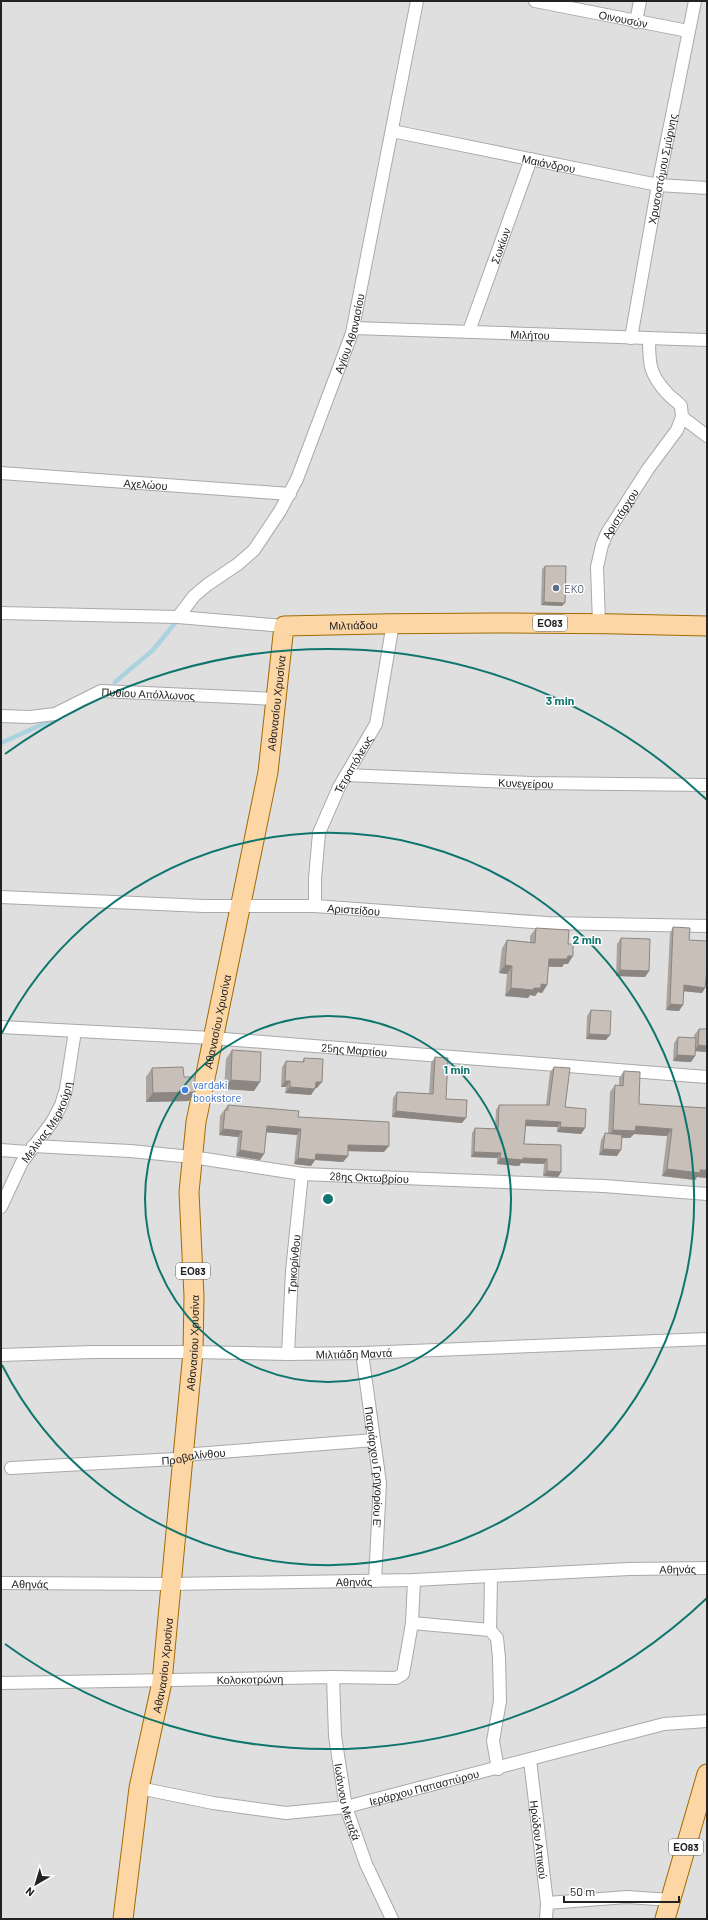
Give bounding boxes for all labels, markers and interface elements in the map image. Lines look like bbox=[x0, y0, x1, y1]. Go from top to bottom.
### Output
street label: Οινουσών bbox=[598, 7, 649, 30]
street label: Χρυσοστόμου Σμύρνης bbox=[645, 112, 679, 225]
street label: Μαιάνδρου bbox=[521, 151, 577, 175]
street label: Σωκίων bbox=[487, 225, 512, 265]
street label: Αγίου Αθανασίου bbox=[331, 292, 366, 375]
street label: Μιλήτου bbox=[510, 327, 550, 341]
street label: Αχελώου bbox=[123, 475, 168, 492]
street label: Αριστάρχου bbox=[599, 486, 641, 540]
place label: EKO bbox=[564, 582, 584, 595]
marker: EKO bbox=[551, 583, 561, 593]
road number: ΕΟ83 bbox=[533, 615, 567, 631]
street label: Μιλτιάδου bbox=[329, 617, 378, 631]
street label: Αθανασίου Χρυσίνα bbox=[264, 654, 287, 752]
street label: Πυθίου Απόλλωνος bbox=[101, 685, 195, 702]
text: 3 min bbox=[546, 693, 574, 707]
street label: Τετραπόλεως bbox=[331, 733, 375, 795]
street label: Κυνεγείρου bbox=[498, 775, 553, 790]
street label: Αριστείδου bbox=[327, 900, 381, 917]
text: 2 min bbox=[573, 932, 601, 946]
street label: Αθανασίου Χρυσίνα bbox=[201, 973, 233, 1070]
street label: 25ης Μαρτίου bbox=[321, 1040, 388, 1058]
text: 1 min bbox=[444, 1062, 470, 1076]
place label: vardaki bookstore bbox=[193, 1078, 241, 1104]
street label: Μελίνας Μερκούρη bbox=[18, 1081, 74, 1165]
marker: vardaki bookstore bbox=[180, 1085, 190, 1095]
street label: 28ης Οκτωβρίου bbox=[329, 1169, 409, 1185]
centre of rings bbox=[321, 1192, 335, 1206]
street label: Τρικορίνθου bbox=[284, 1234, 302, 1294]
road number: ΕΟ83 bbox=[176, 1263, 210, 1279]
street label: Αθανασίου Χρυσίνα bbox=[183, 1294, 201, 1391]
street label: Μιλτιάδη Μαντά bbox=[316, 1345, 393, 1360]
street label: Πατριάρχου Γρηγορίου Ε' bbox=[363, 1406, 387, 1528]
street label: Προβαλίνθου bbox=[161, 1445, 226, 1466]
street label: Αθηνάς bbox=[659, 1562, 696, 1575]
street label: Αθηνάς bbox=[335, 1574, 372, 1588]
street label: Αθηνάς bbox=[12, 1577, 48, 1590]
street label: Αθανασίου Χρυσίνα bbox=[149, 1616, 175, 1714]
street label: Κολοκοτρώνη bbox=[216, 1671, 283, 1686]
street label: Ιωάννου Μεταξά bbox=[333, 1762, 364, 1842]
street label: Ιεράρχου Παπασπύρου bbox=[368, 1766, 480, 1807]
street label: Ηρώδου Αττικού bbox=[528, 1799, 551, 1880]
road number: ΕΟ83 bbox=[669, 1839, 703, 1855]
north arrow bbox=[16, 1864, 56, 1904]
scale bar bbox=[564, 1878, 679, 1904]
text: 50 m bbox=[570, 1884, 595, 1898]
text: N bbox=[23, 1885, 36, 1900]

